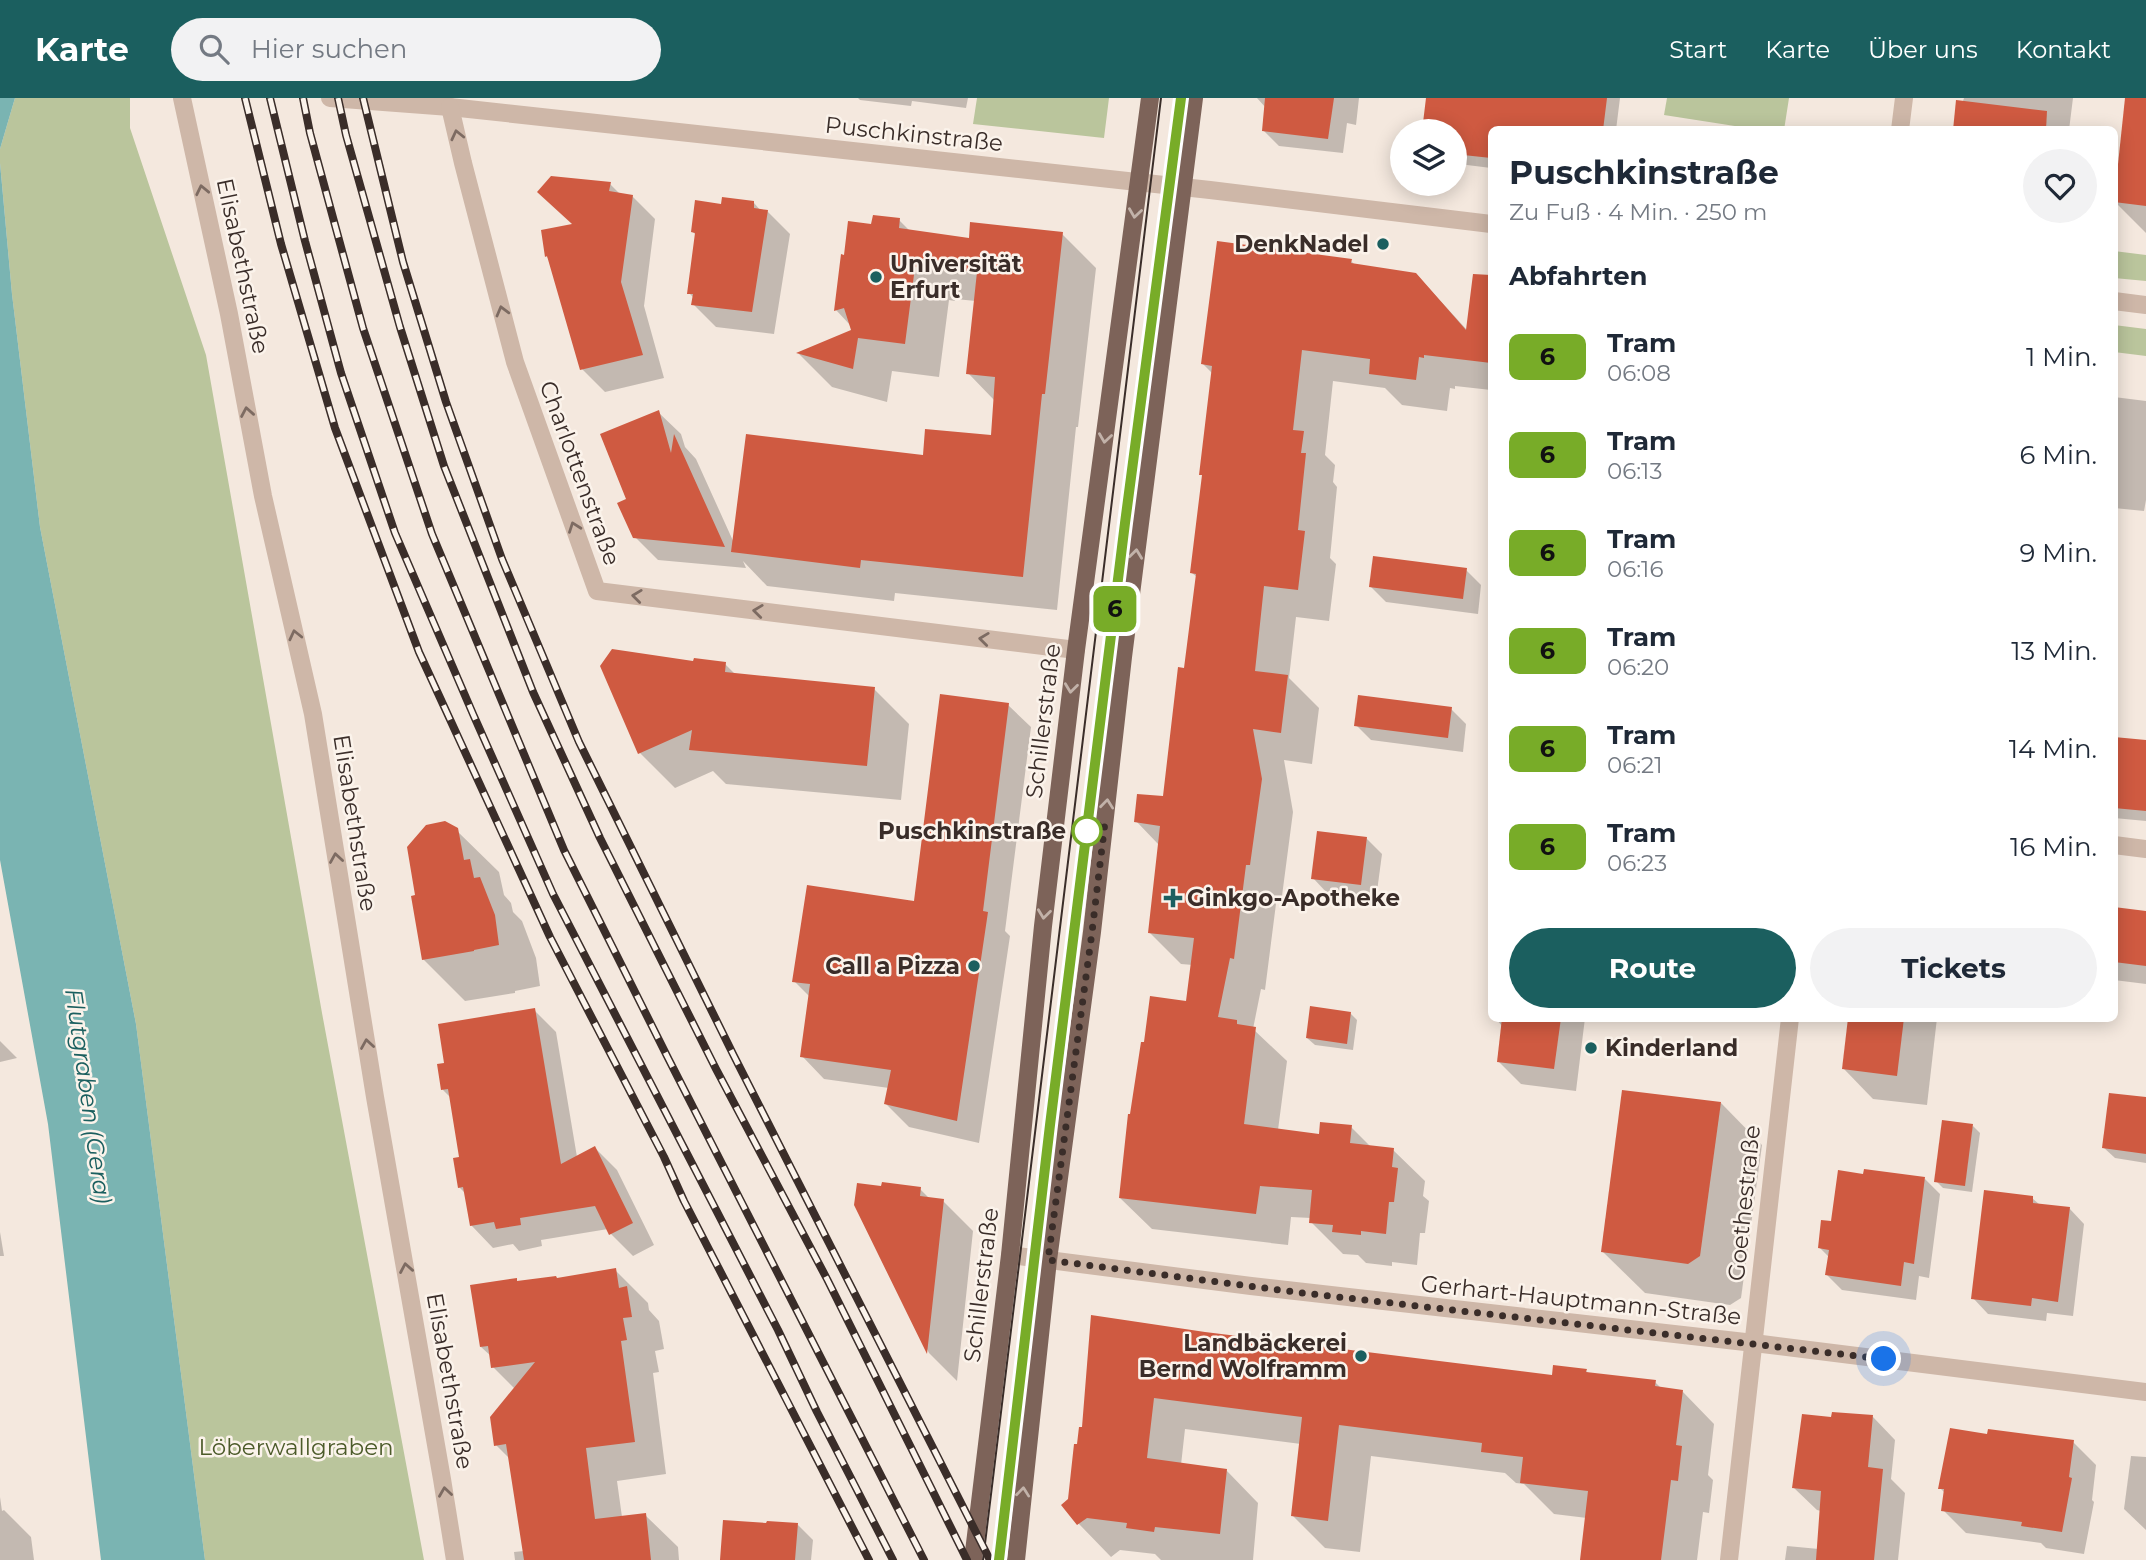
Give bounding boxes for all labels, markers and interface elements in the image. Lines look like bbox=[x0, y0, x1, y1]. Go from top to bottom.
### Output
search box bbox=[171, 18, 661, 81]
text: Karte bbox=[35, 29, 129, 69]
icon: search bbox=[195, 30, 233, 68]
text: Hier suchen bbox=[251, 33, 407, 65]
text: Start bbox=[1669, 35, 1727, 64]
text: Karte bbox=[1765, 35, 1830, 64]
text: Über uns bbox=[1868, 35, 1978, 64]
text: Kontakt bbox=[2016, 35, 2111, 64]
street label: Puschkinstraße bbox=[824, 111, 1004, 157]
map controls bbox=[1390, 119, 1467, 196]
button: layers bbox=[1390, 119, 1467, 196]
one-way arrow bbox=[450, 129, 465, 141]
button: heart bbox=[2023, 149, 2097, 223]
text: Puschkinstraße bbox=[1509, 152, 1779, 192]
street label: Elisabethstraße bbox=[211, 176, 275, 356]
one-way arrow bbox=[195, 184, 210, 196]
text: Zu Fuß · 4 Min. · 250 m bbox=[1509, 198, 1768, 226]
one-way arrow bbox=[1128, 207, 1143, 219]
place label: DenkNadel bbox=[1234, 230, 1369, 258]
marker: DenkNadel bbox=[1375, 236, 1391, 252]
place label: Universität Erfurt bbox=[890, 250, 1022, 304]
text: Abfahrten bbox=[1509, 260, 1648, 292]
marker: Universität Erfurt bbox=[868, 269, 884, 285]
one-way arrow bbox=[495, 305, 510, 317]
text: Tram bbox=[1607, 327, 1676, 359]
text: 1 Min. bbox=[2026, 341, 2097, 373]
text: 6 bbox=[1540, 342, 1555, 371]
text: 06:08 bbox=[1607, 359, 1671, 387]
street label: Charlottenstraße bbox=[534, 377, 626, 569]
one-way arrow bbox=[240, 406, 255, 418]
text: Tram bbox=[1607, 425, 1676, 457]
one-way arrow bbox=[1097, 432, 1112, 444]
text: 6 Min. bbox=[2019, 439, 2097, 471]
text: 6 bbox=[1540, 440, 1555, 469]
text: 06:13 bbox=[1607, 457, 1662, 485]
one-way arrow bbox=[568, 521, 582, 533]
text: Tram bbox=[1607, 523, 1676, 555]
text: 9 Min. bbox=[2019, 537, 2097, 569]
text: 6 bbox=[1540, 538, 1555, 567]
one-way arrow bbox=[1129, 548, 1144, 560]
text: 06:16 bbox=[1607, 555, 1663, 583]
line badge: 6 bbox=[1092, 586, 1138, 632]
one-way arrow bbox=[631, 588, 643, 603]
text: 6 bbox=[1107, 594, 1123, 623]
one-way arrow bbox=[752, 603, 764, 618]
text: Tram bbox=[1607, 621, 1676, 653]
one-way arrow bbox=[288, 629, 303, 641]
one-way arrow bbox=[978, 631, 990, 646]
text: 13 Min. bbox=[2011, 635, 2097, 667]
text: 6 bbox=[1540, 636, 1555, 665]
street label: Schillerstraße bbox=[1020, 642, 1066, 800]
text: 06:20 bbox=[1607, 653, 1669, 681]
one-way arrow bbox=[1064, 682, 1079, 694]
text: Tram bbox=[1607, 719, 1676, 751]
street label: Elisabethstraße bbox=[327, 733, 383, 913]
text: 14 Min. bbox=[2009, 733, 2097, 765]
text: 6 bbox=[1540, 734, 1555, 763]
text: 06:21 bbox=[1607, 751, 1662, 779]
one-way arrow bbox=[1099, 798, 1114, 810]
marker: Puschkinstraße bbox=[1072, 816, 1102, 846]
place label: Puschkinstraße bbox=[878, 817, 1066, 845]
text: Tram bbox=[1607, 817, 1676, 849]
text: 16 Min. bbox=[2010, 831, 2097, 863]
text: 6 bbox=[1540, 832, 1555, 861]
text: 06:23 bbox=[1607, 849, 1667, 877]
one-way arrow bbox=[329, 853, 344, 864]
place label: Ginkgo-Apotheke bbox=[1187, 884, 1400, 912]
marker: Ginkgo-Apotheke bbox=[1165, 890, 1181, 906]
one-way arrow bbox=[1037, 908, 1052, 920]
button: Route bbox=[1509, 928, 1796, 1008]
button: Tickets bbox=[1810, 928, 2097, 1008]
place label: Call a Pizza bbox=[825, 952, 960, 980]
marker: Call a Pizza bbox=[966, 958, 982, 974]
water label: Flutgraben (Gera) bbox=[59, 987, 118, 1205]
place label: Kinderland bbox=[1605, 1034, 1738, 1062]
one-way arrow bbox=[360, 1038, 375, 1050]
marker: Kinderland bbox=[1583, 1040, 1599, 1056]
street label: Goethestraße bbox=[1722, 1124, 1766, 1282]
street label: Schillerstraße bbox=[958, 1206, 1004, 1364]
one-way arrow bbox=[399, 1262, 414, 1274]
street label: Gerhart-Hauptmann-Straße bbox=[1419, 1269, 1743, 1331]
street label: Elisabethstraße bbox=[421, 1291, 479, 1471]
place label: Landbäckerei Bernd Wolframm bbox=[1139, 1329, 1347, 1383]
your location bbox=[1866, 1341, 1901, 1376]
marker: Landbäckerei Bernd Wolframm bbox=[1353, 1348, 1369, 1364]
park label: Löberwallgraben bbox=[198, 1433, 394, 1461]
one-way arrow bbox=[1015, 1486, 1030, 1497]
one-way arrow bbox=[437, 1487, 452, 1498]

